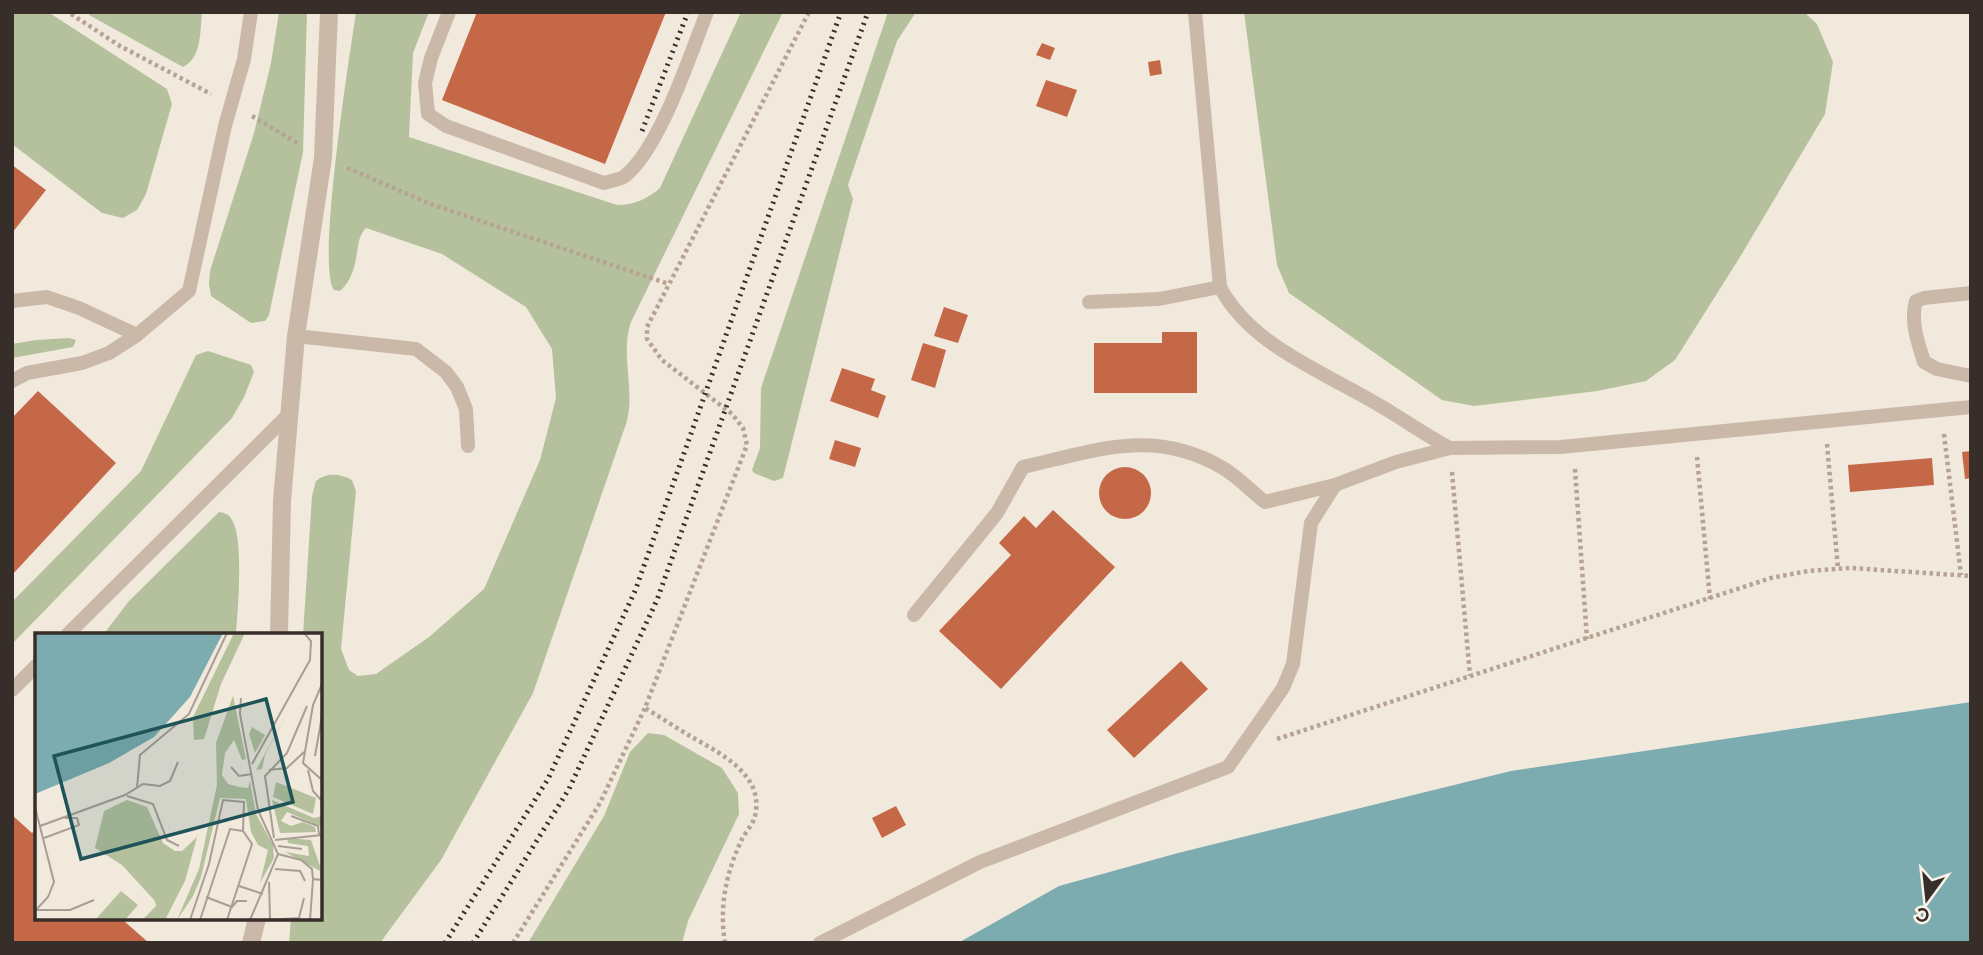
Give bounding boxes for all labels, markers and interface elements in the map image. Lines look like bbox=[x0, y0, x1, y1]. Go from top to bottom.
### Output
inset map bbox=[35, 633, 322, 920]
north arrow bbox=[1892, 864, 1962, 934]
text: С bbox=[1913, 903, 1932, 928]

